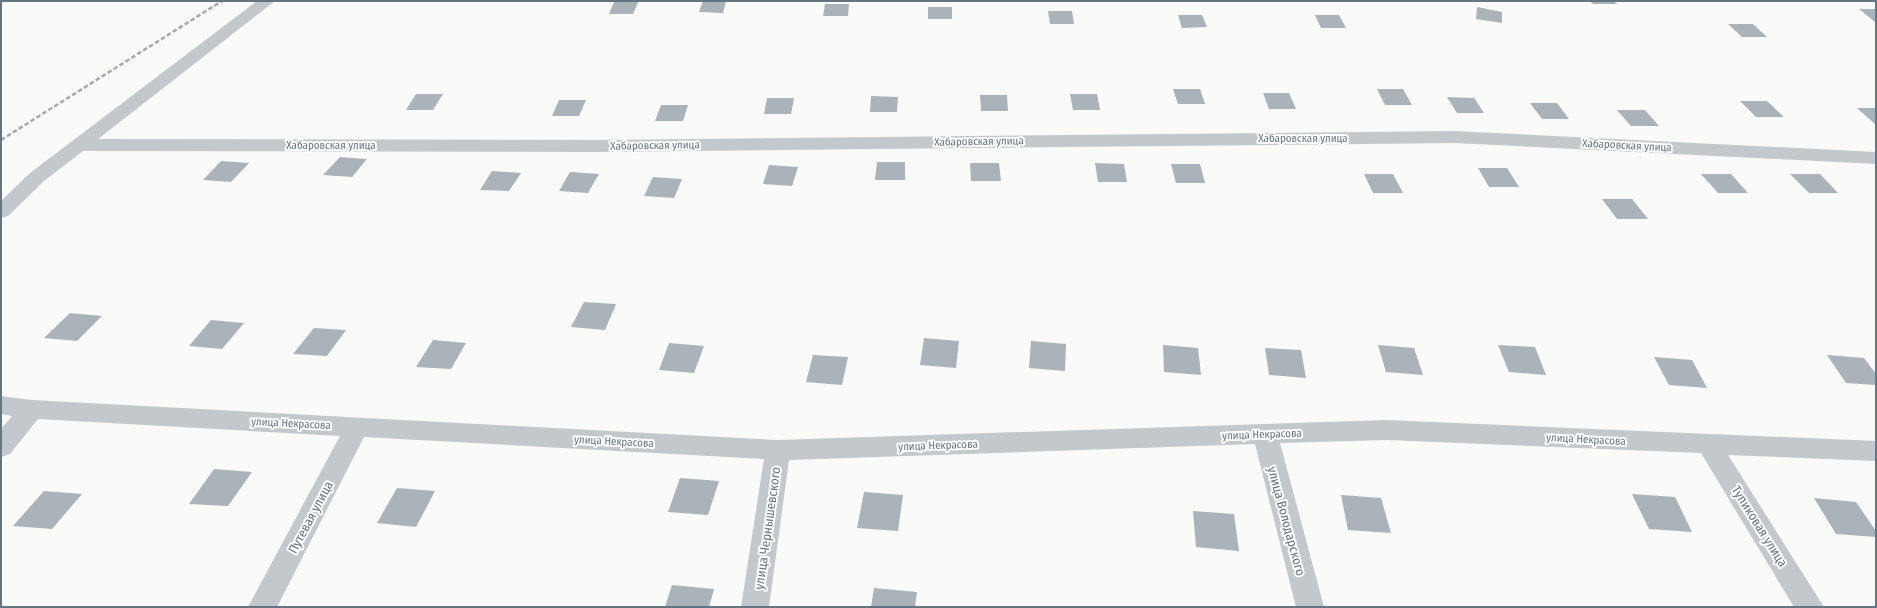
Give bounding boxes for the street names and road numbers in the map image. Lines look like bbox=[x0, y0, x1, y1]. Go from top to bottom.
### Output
street label: Хабаровская улица bbox=[1258, 132, 1348, 145]
street label: Хабаровская улица bbox=[934, 134, 1024, 149]
street label: Хабаровская улица bbox=[1582, 137, 1672, 154]
street label: Хабаровская улица bbox=[610, 138, 700, 153]
street label: Хабаровская улица bbox=[286, 139, 376, 152]
street label: улица Некрасова bbox=[251, 415, 331, 432]
street label: улица Некрасова bbox=[1222, 427, 1302, 442]
street label: улица Некрасова bbox=[1546, 431, 1626, 448]
street label: улица Некрасова bbox=[574, 433, 654, 450]
street label: улица Некрасова bbox=[898, 438, 978, 453]
street label: улица Володарского bbox=[1265, 465, 1308, 578]
street label: улица Чернышевского bbox=[751, 466, 784, 590]
street label: Путевая улица bbox=[285, 478, 336, 556]
street label: Тупиковая улица bbox=[1729, 483, 1791, 570]

